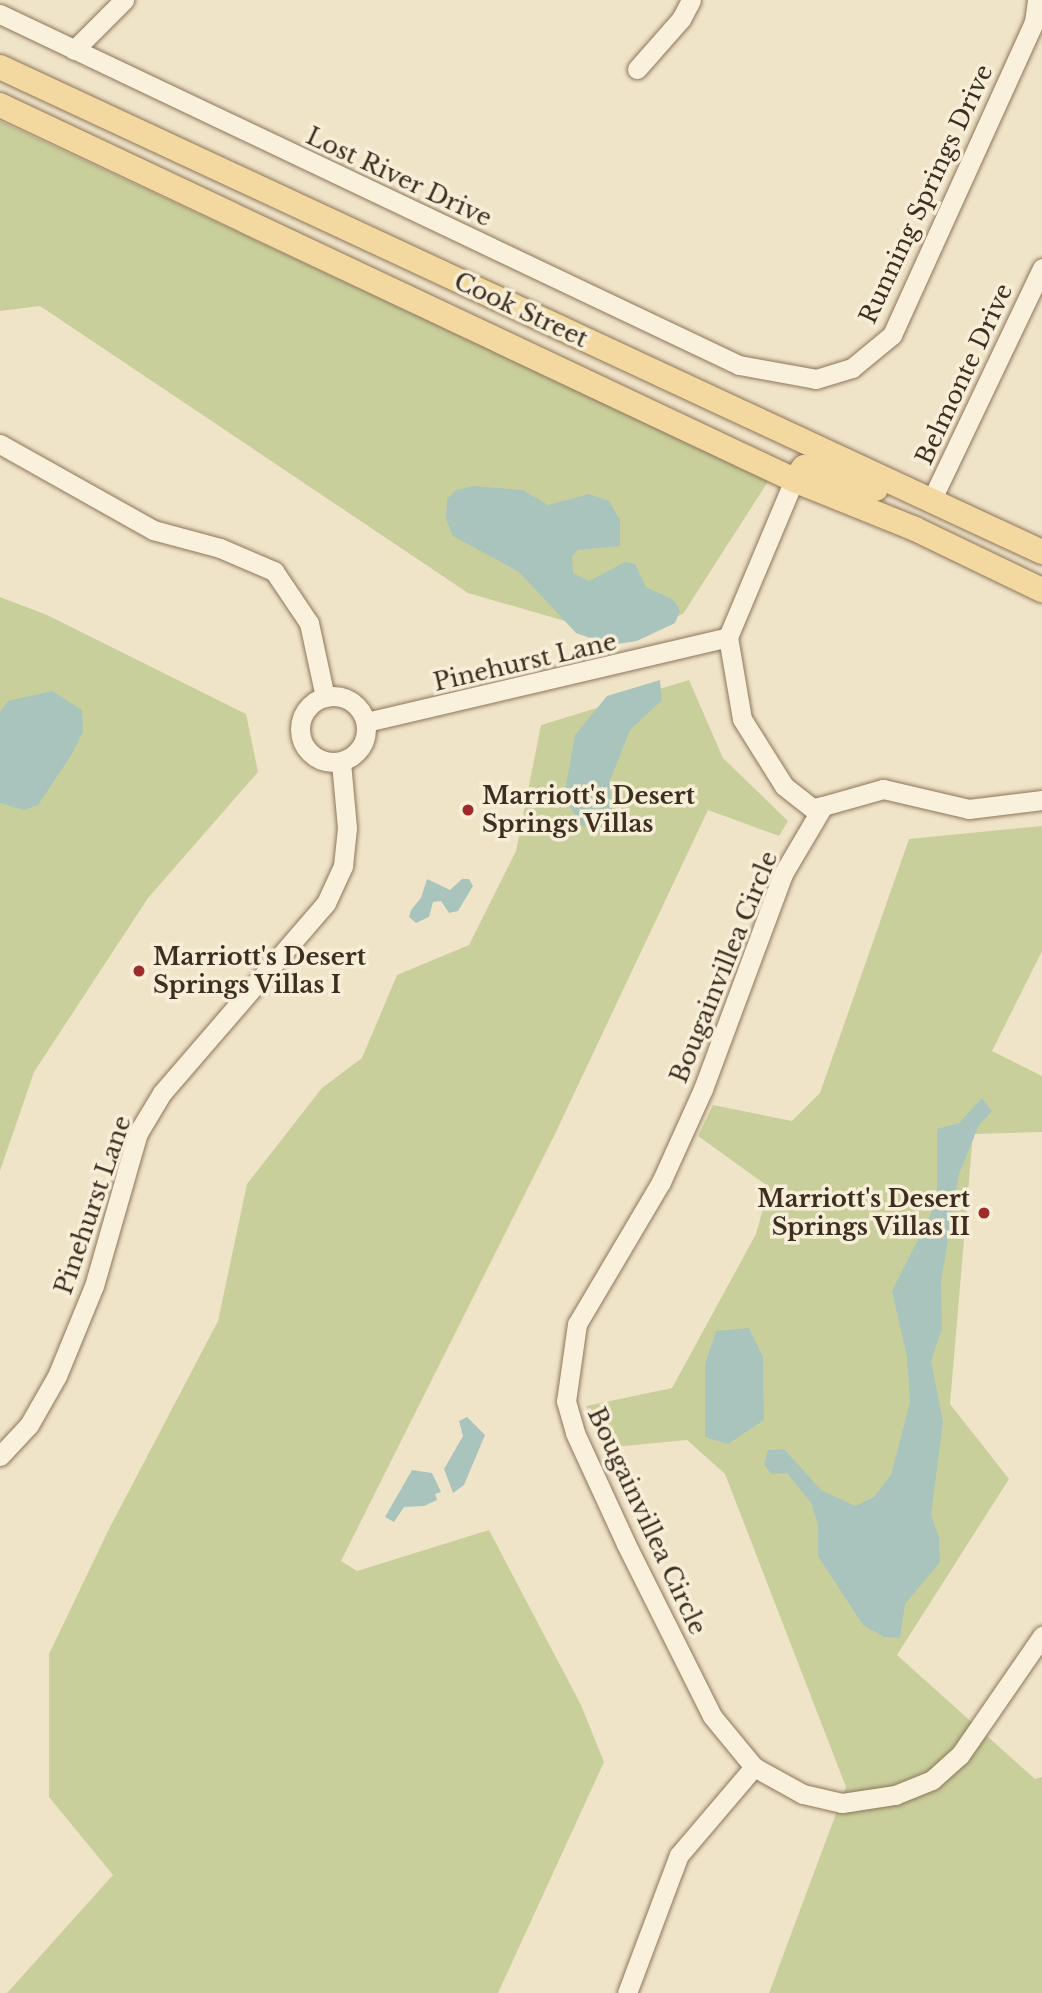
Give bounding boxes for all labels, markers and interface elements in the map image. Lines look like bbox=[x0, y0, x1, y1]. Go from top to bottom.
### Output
street label: Running Springs Drive bbox=[853, 60, 999, 328]
street label: Lost River Drive bbox=[301, 121, 497, 233]
street label: Cook Street bbox=[449, 266, 593, 354]
street label: Belmonte Drive bbox=[909, 279, 1019, 469]
street label: Pinehurst Lane bbox=[431, 627, 619, 697]
place label: Marriott's Desert Springs Villas bbox=[482, 782, 695, 838]
marker: Marriott's Desert Springs Villas bbox=[460, 802, 476, 818]
street label: Bougainvillea Circle bbox=[664, 847, 784, 1087]
place label: Marriott's Desert Springs Villas I bbox=[153, 943, 366, 999]
marker: Marriott's Desert Springs Villas I bbox=[131, 963, 147, 979]
street label: Pinehurst Lane bbox=[49, 1112, 137, 1298]
place label: Marriott's Desert Springs Villas II bbox=[757, 1185, 970, 1241]
marker: Marriott's Desert Springs Villas II bbox=[976, 1205, 992, 1221]
street label: Bougainvillea Circle bbox=[582, 1403, 712, 1639]

